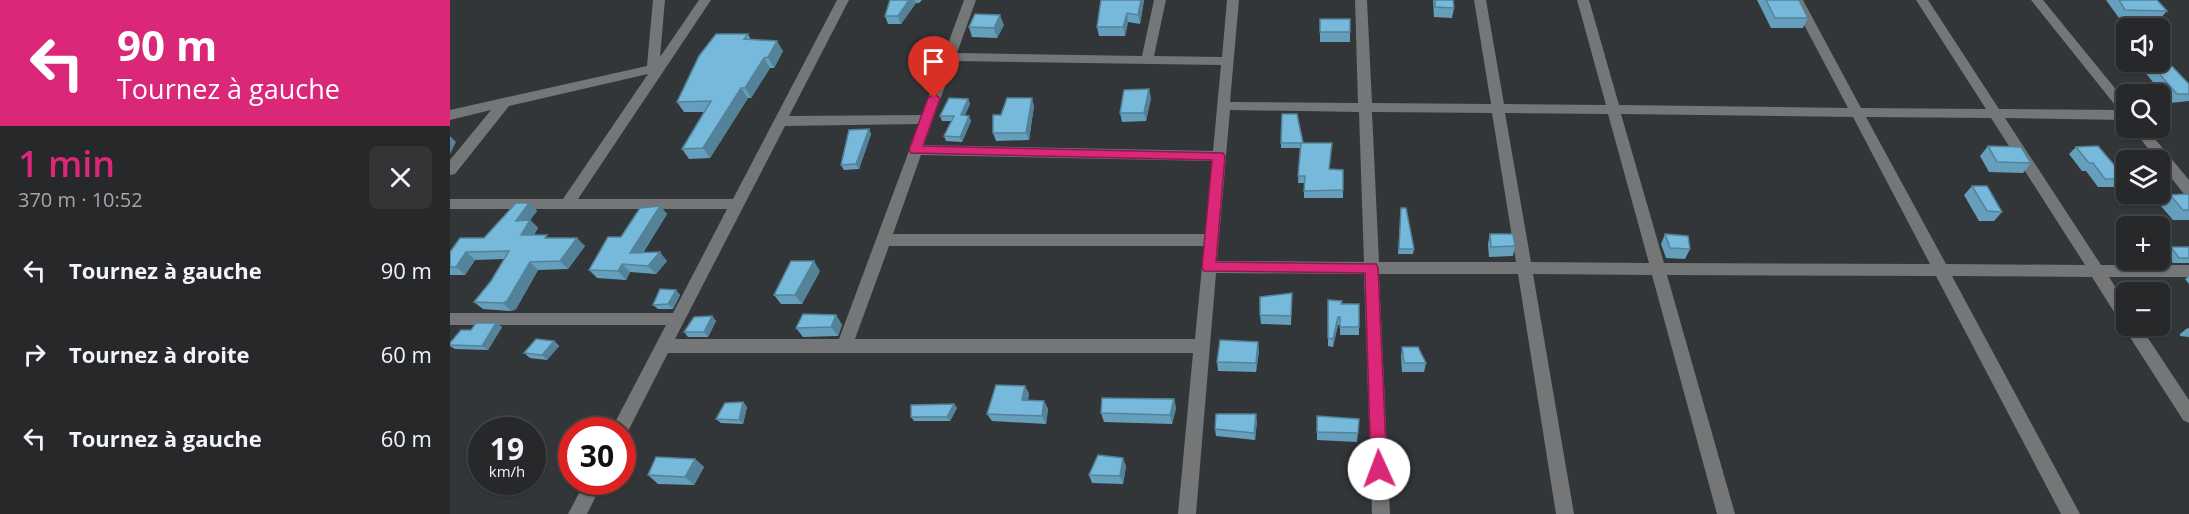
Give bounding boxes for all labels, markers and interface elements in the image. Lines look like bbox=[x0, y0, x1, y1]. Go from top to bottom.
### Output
text: 90 m bbox=[117, 16, 217, 73]
map controls bbox=[2116, 18, 2170, 336]
button: sound bbox=[2116, 18, 2170, 72]
icon: left bbox=[18, 24, 96, 102]
pin bbox=[908, 36, 959, 98]
icon: arrive bbox=[917, 45, 950, 78]
text: Tournez à gauche bbox=[117, 70, 340, 107]
button: search bbox=[2116, 84, 2170, 138]
text: 1 min bbox=[18, 139, 115, 188]
button: close bbox=[369, 146, 432, 209]
button: layers bbox=[2116, 150, 2170, 204]
text: 370 m · 10:52 bbox=[18, 186, 143, 213]
button: + bbox=[2116, 216, 2170, 270]
icon: left bbox=[18, 254, 51, 287]
text: Tournez à gauche bbox=[69, 255, 262, 285]
text: 90 m bbox=[381, 255, 432, 285]
button: − bbox=[2116, 282, 2170, 336]
icon: right bbox=[18, 338, 51, 371]
text: Tournez à droite bbox=[69, 339, 250, 369]
text: 60 m bbox=[381, 339, 432, 369]
speed limit sign: 30 bbox=[558, 417, 636, 495]
icon: left bbox=[18, 422, 51, 455]
text: Tournez à gauche bbox=[69, 423, 262, 453]
text: 60 m bbox=[381, 423, 432, 453]
text: 19 bbox=[490, 428, 524, 469]
position arrow bbox=[1347, 437, 1411, 501]
text: km/h bbox=[489, 461, 525, 481]

